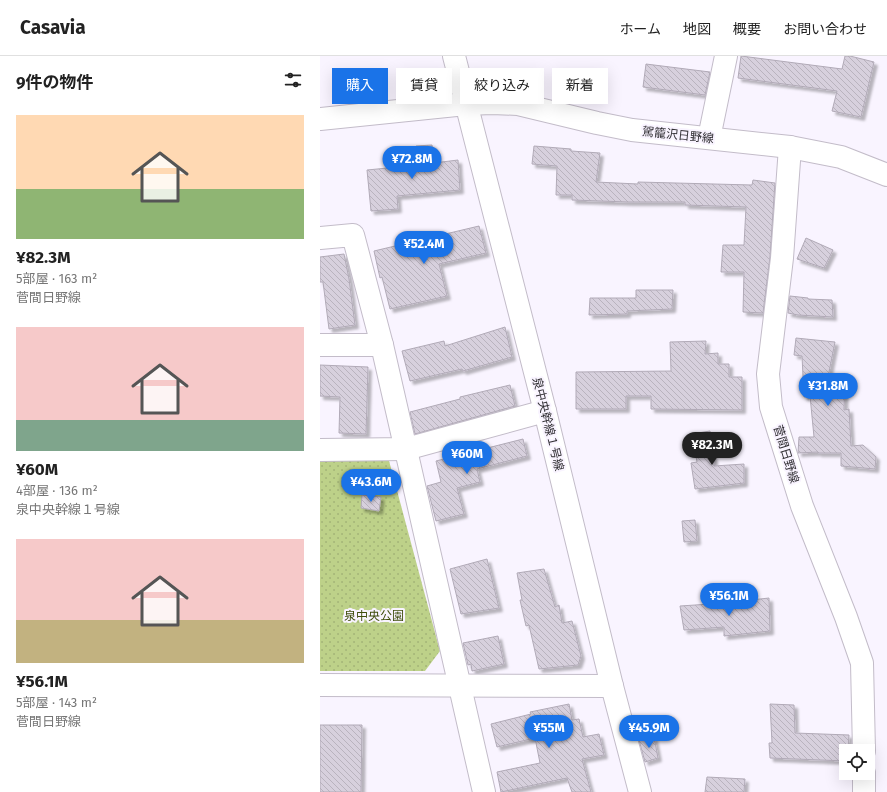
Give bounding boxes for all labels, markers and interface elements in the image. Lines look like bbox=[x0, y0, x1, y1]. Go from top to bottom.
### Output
text: Casavia bbox=[20, 16, 86, 39]
text: ホーム bbox=[619, 21, 661, 38]
text: 地図 bbox=[683, 21, 711, 38]
text: 概要 bbox=[733, 21, 761, 38]
text: お問い合わせ bbox=[783, 21, 867, 38]
chip: 購入 bbox=[332, 68, 388, 104]
chip: 賃貸 bbox=[396, 68, 452, 104]
chip: 絞り込み bbox=[460, 68, 544, 104]
chip: 新着 bbox=[552, 68, 608, 104]
icon: filters bbox=[282, 69, 304, 91]
text: 9件の物件 bbox=[16, 72, 94, 93]
street label: 駕籠沢日野線 bbox=[641, 124, 715, 146]
icon: home bbox=[124, 141, 196, 213]
pin: ¥72.8M bbox=[379, 146, 445, 180]
text: ¥72.8M bbox=[392, 151, 432, 166]
pin: ¥52.4M bbox=[391, 231, 457, 265]
text: ¥52.4M bbox=[403, 236, 445, 251]
text: ¥82.3M bbox=[16, 247, 71, 268]
text: 5部屋 · 163 m² bbox=[16, 271, 97, 286]
text: 菅間日野線 bbox=[16, 290, 81, 305]
icon: home bbox=[124, 353, 196, 425]
pin: ¥31.8M bbox=[795, 373, 861, 407]
street label: 泉中央幹線１号線 bbox=[530, 376, 566, 472]
text: ¥31.8M bbox=[808, 378, 848, 393]
street label: 菅間日野線 bbox=[771, 423, 801, 485]
pin: ¥82.3M bbox=[679, 432, 745, 466]
text: ¥82.3M bbox=[691, 437, 733, 452]
pin: ¥60M bbox=[443, 441, 491, 475]
text: ¥60M bbox=[451, 446, 483, 461]
text: ¥60M bbox=[16, 459, 58, 480]
pin: ¥43.6M bbox=[338, 469, 404, 503]
text: ¥43.6M bbox=[350, 474, 392, 489]
text: 4部屋 · 136 m² bbox=[16, 483, 98, 498]
text: 泉中央幹線１号線 bbox=[16, 502, 120, 517]
icon: home bbox=[124, 565, 196, 637]
pin: ¥56.1M bbox=[696, 583, 762, 617]
text: ¥56.1M bbox=[709, 588, 749, 603]
park label: 泉中央公園 bbox=[344, 609, 404, 623]
text: ¥56.1M bbox=[16, 671, 68, 692]
text: 5部屋 · 143 m² bbox=[16, 695, 97, 710]
text: 菅間日野線 bbox=[16, 714, 81, 729]
pin: ¥55M bbox=[525, 715, 573, 749]
pin: ¥45.9M bbox=[616, 715, 682, 749]
text: ¥55M bbox=[533, 720, 565, 735]
text: ¥45.9M bbox=[628, 720, 670, 735]
map controls bbox=[839, 744, 875, 780]
button: locate bbox=[839, 744, 875, 780]

